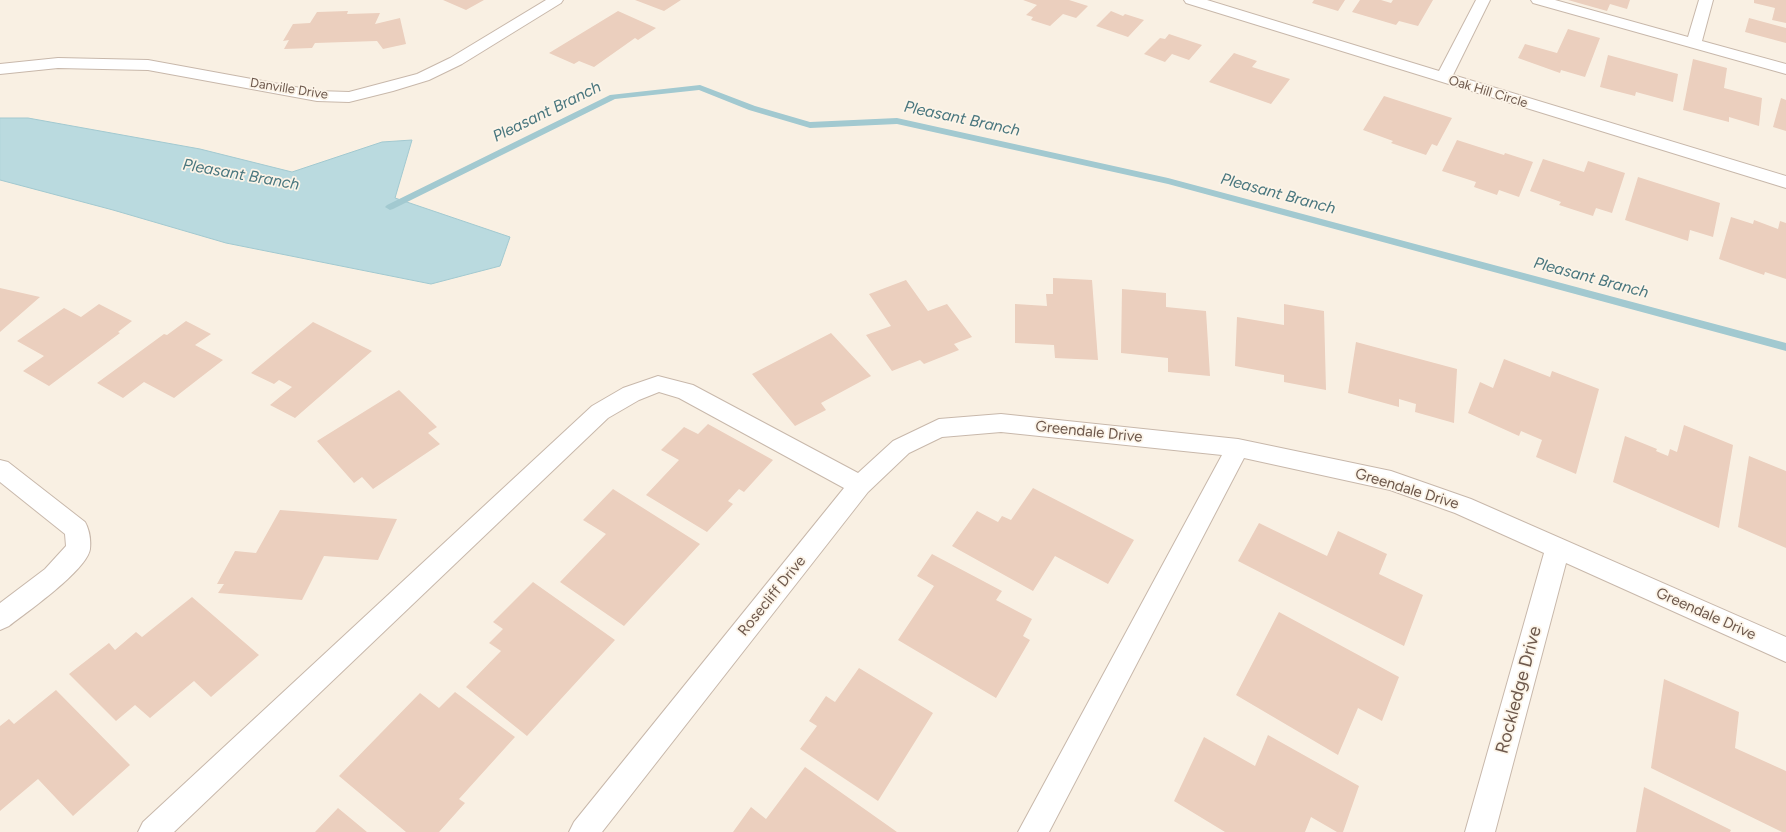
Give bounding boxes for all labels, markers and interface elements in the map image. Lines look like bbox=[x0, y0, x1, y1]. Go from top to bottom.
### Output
street label: Oak Hill Circle bbox=[1447, 73, 1529, 111]
street label: Danville Drive bbox=[249, 75, 329, 103]
water label: Pleasant Branch bbox=[490, 77, 604, 147]
water label: Pleasant Branch bbox=[902, 97, 1022, 141]
water label: Pleasant Branch bbox=[181, 155, 301, 195]
water label: Pleasant Branch bbox=[1218, 169, 1338, 219]
water label: Pleasant Branch bbox=[1531, 253, 1651, 303]
street label: Greendale Drive bbox=[1035, 417, 1143, 447]
street label: Greendale Drive bbox=[1353, 465, 1461, 513]
street label: Rosecliff Drive bbox=[734, 552, 810, 640]
street label: Greendale Drive bbox=[1653, 584, 1759, 644]
street label: Rockledge Drive bbox=[1492, 624, 1546, 756]

